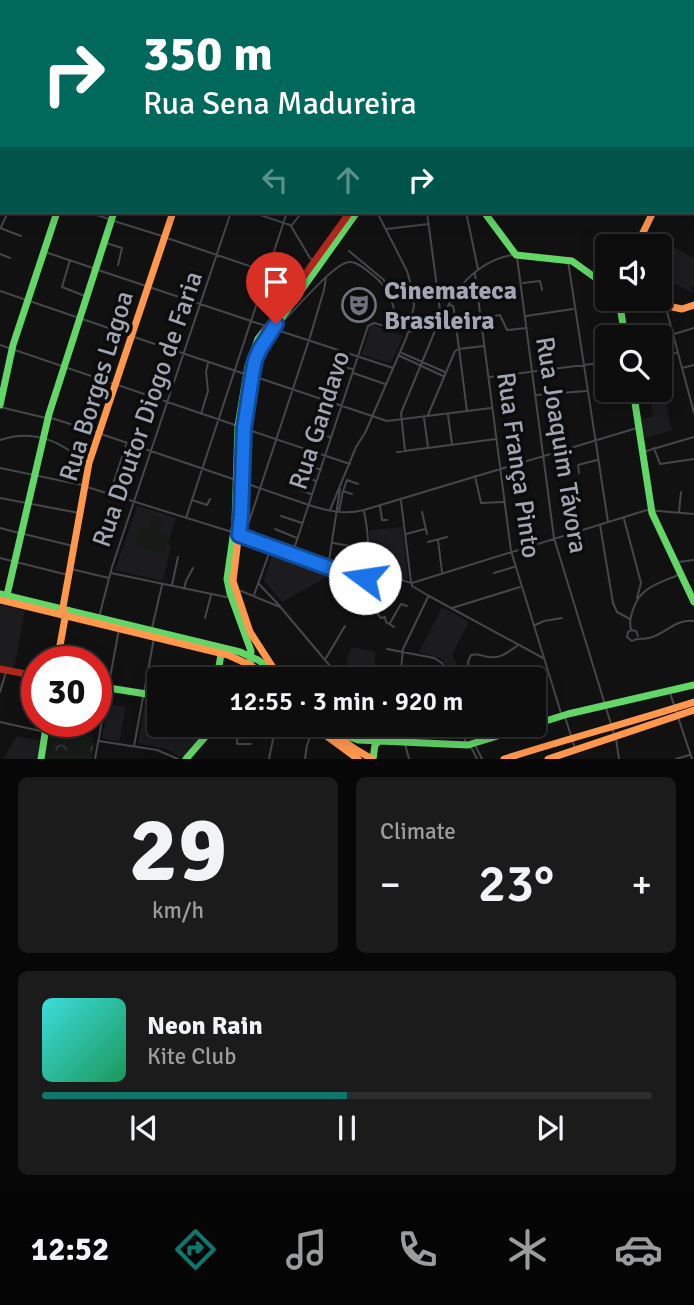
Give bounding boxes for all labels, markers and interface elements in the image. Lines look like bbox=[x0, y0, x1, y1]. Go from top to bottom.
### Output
text: 350 m bbox=[143, 24, 273, 84]
icon: right bbox=[28, 28, 119, 119]
text: Rua Sena Madureira bbox=[143, 84, 417, 123]
icon: left bbox=[256, 161, 294, 199]
icon: ahead bbox=[329, 161, 367, 199]
icon: right bbox=[402, 161, 440, 199]
map controls bbox=[595, 234, 672, 402]
button: sound bbox=[595, 234, 672, 311]
pin bbox=[246, 252, 306, 324]
icon: arrive bbox=[257, 263, 295, 301]
street label: Rua Doutor Diogo de Faria bbox=[86, 267, 210, 551]
place label: Cinemateca Brasileira bbox=[384, 275, 517, 337]
theatre icon: Cinemateca Brasileira bbox=[340, 286, 378, 324]
street label: Rua Borges Lagoa bbox=[53, 287, 141, 485]
button: search bbox=[595, 325, 672, 402]
street label: Rua Joaquim Távora bbox=[528, 334, 594, 556]
street label: Rua Gandavo bbox=[283, 347, 357, 494]
street label: Rua França Pinto bbox=[489, 370, 547, 560]
position arrow bbox=[328, 541, 402, 615]
speed limit sign: 30 bbox=[21, 646, 112, 737]
text: 12:55 · 3 min · 920 m bbox=[230, 686, 463, 718]
text: 29 bbox=[129, 794, 227, 907]
text: Climate bbox=[380, 817, 456, 846]
text: 23° bbox=[478, 852, 554, 916]
text: − bbox=[380, 861, 401, 908]
text: + bbox=[631, 861, 652, 908]
text: km/h bbox=[152, 896, 204, 925]
text: Neon Rain bbox=[147, 1010, 263, 1042]
text: Kite Club bbox=[147, 1042, 236, 1071]
icon: previous bbox=[125, 1109, 163, 1147]
icon: pause bbox=[328, 1109, 366, 1147]
icon: next bbox=[531, 1109, 569, 1147]
icon: directions bbox=[171, 1225, 220, 1274]
icon: music bbox=[282, 1225, 331, 1274]
icon: phone bbox=[393, 1225, 442, 1274]
icon: climate bbox=[503, 1225, 552, 1274]
icon: car bbox=[614, 1225, 663, 1274]
text: 12:52 bbox=[31, 1230, 109, 1269]

